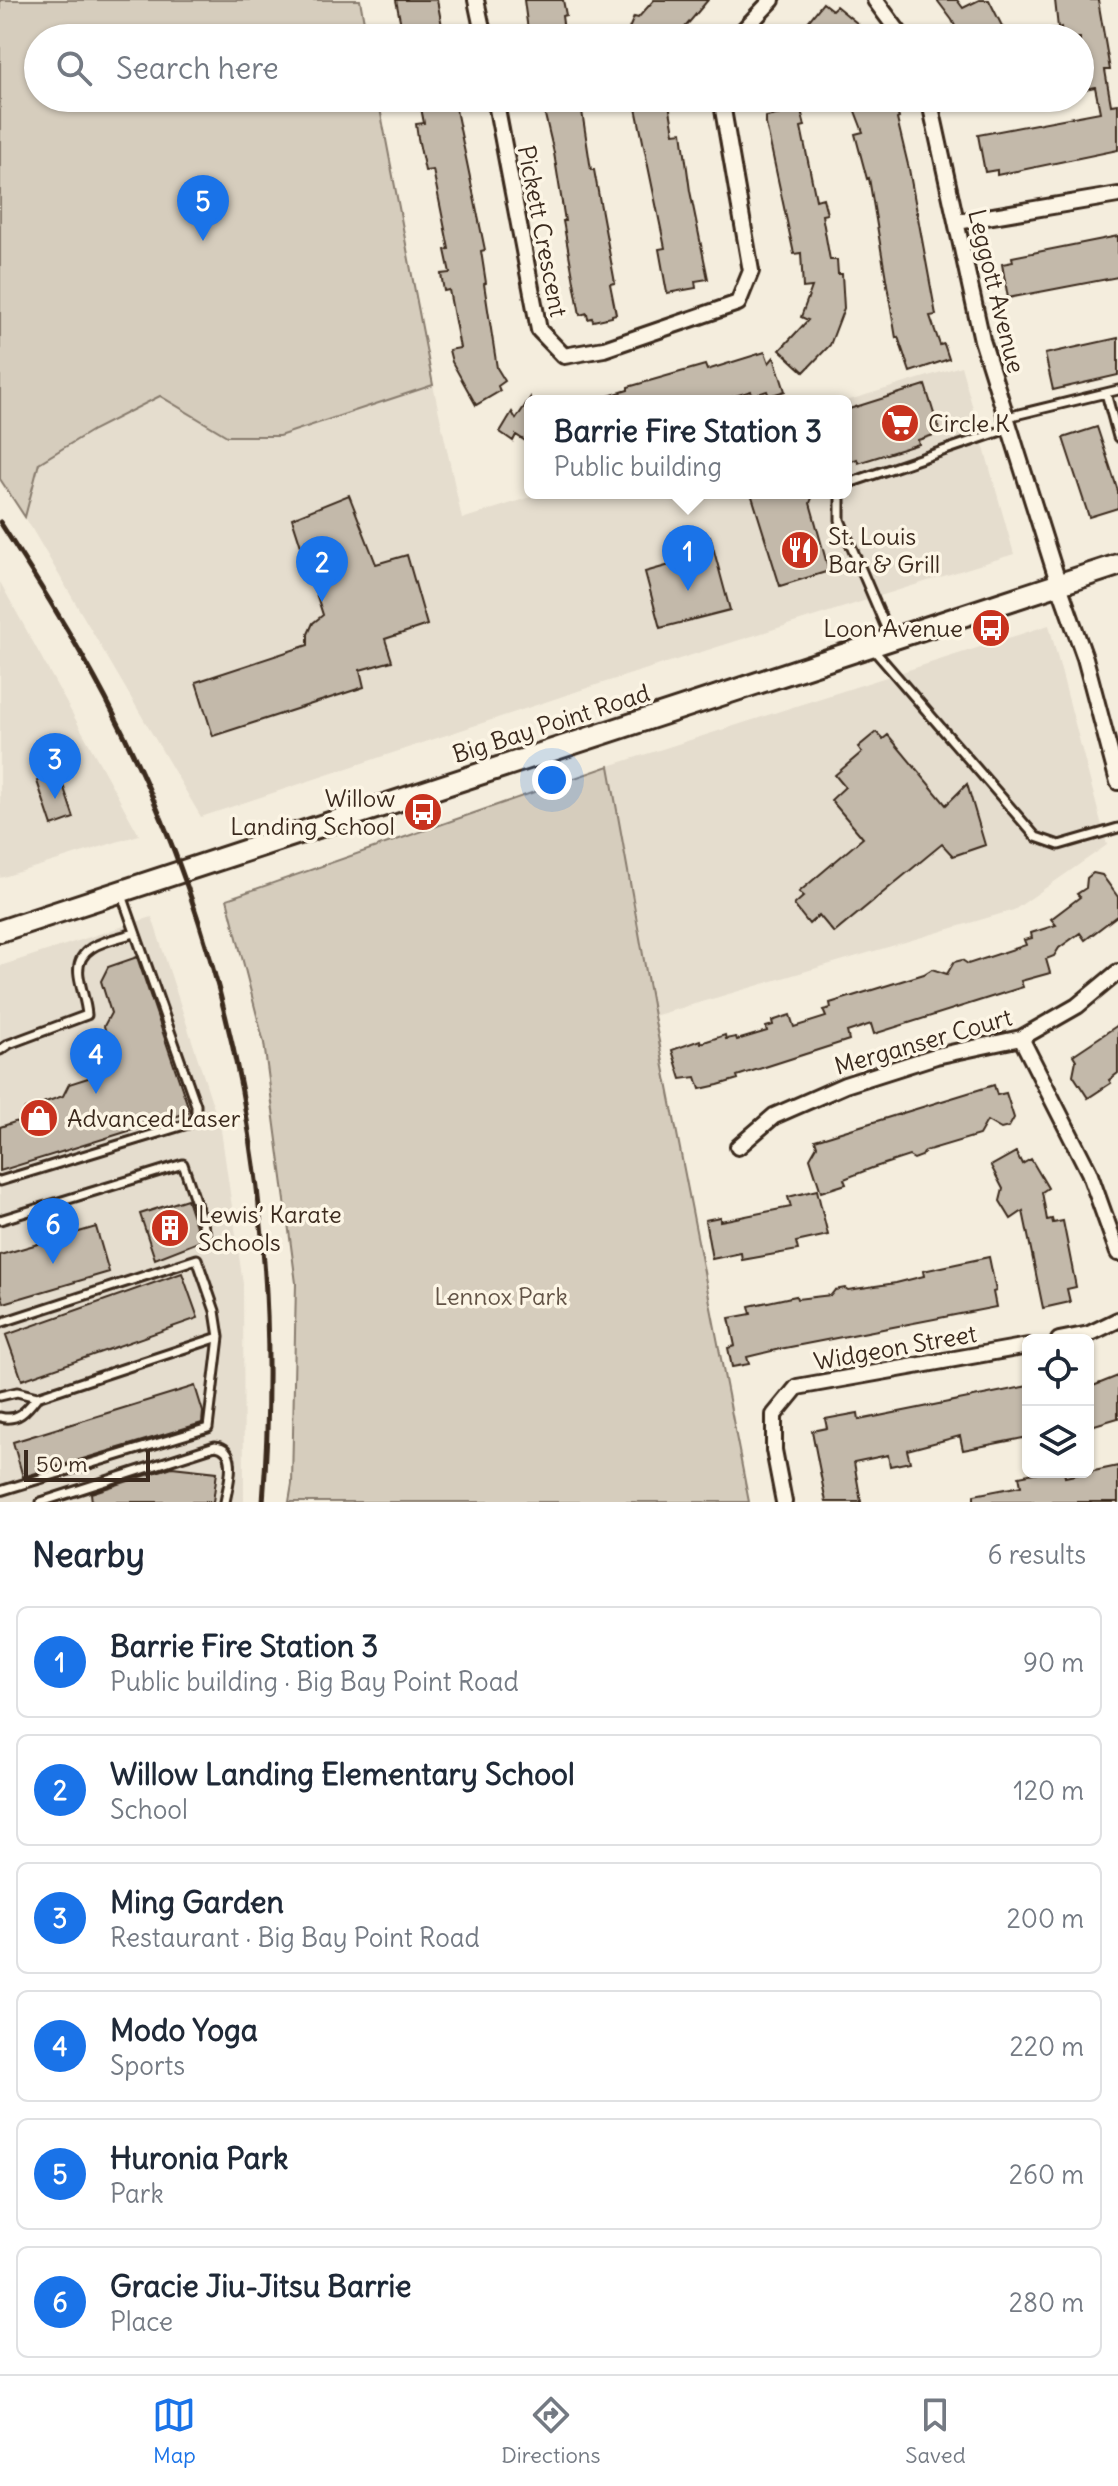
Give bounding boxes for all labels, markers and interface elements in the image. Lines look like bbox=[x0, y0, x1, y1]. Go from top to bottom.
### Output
search box bbox=[24, 24, 1094, 112]
icon: search bbox=[52, 46, 96, 90]
text: Search here bbox=[116, 49, 279, 87]
street label: Pickett Crescent bbox=[512, 143, 574, 319]
pin: 5 bbox=[177, 175, 229, 241]
street label: Leggott Avenue bbox=[962, 206, 1032, 376]
popup bbox=[524, 395, 852, 499]
supermarket icon: Circle K bbox=[879, 402, 921, 444]
place label: Circle K bbox=[928, 408, 1010, 438]
text: Barrie Fire Station 3 bbox=[554, 412, 822, 450]
text: Public building bbox=[554, 450, 722, 483]
place label: St. Louis Bar & Grill bbox=[828, 521, 940, 579]
pin: 1 bbox=[662, 525, 714, 591]
restaurant icon: St. Louis Bar & Grill bbox=[779, 529, 821, 571]
pin: 2 bbox=[296, 536, 348, 602]
bus stop icon: Loon Avenue bbox=[970, 607, 1012, 649]
place label: Loon Avenue bbox=[823, 613, 963, 643]
street label: Big Bay Point Road bbox=[449, 677, 653, 769]
pin: 3 bbox=[29, 733, 81, 799]
your location bbox=[532, 760, 572, 800]
place label: Willow Landing School bbox=[230, 783, 395, 841]
bus stop icon: Willow Landing School bbox=[402, 791, 444, 833]
street label: Merganser Court bbox=[831, 1001, 1015, 1081]
pin: 4 bbox=[70, 1028, 122, 1094]
shop icon: Advanced Laser bbox=[18, 1097, 60, 1139]
place label: Advanced Laser bbox=[67, 1103, 241, 1133]
pin: 6 bbox=[27, 1198, 79, 1264]
place label: Lewis’ Karate Schools bbox=[198, 1199, 342, 1257]
building icon: Lewis’ Karate Schools bbox=[149, 1207, 191, 1249]
park label: Lennox Park bbox=[434, 1281, 568, 1311]
street label: Widgeon Street bbox=[811, 1318, 979, 1376]
map controls bbox=[1022, 1334, 1094, 1478]
button: locate bbox=[1022, 1334, 1094, 1406]
button: layers bbox=[1022, 1406, 1094, 1478]
scale bar bbox=[24, 1446, 150, 1482]
text: 50 m bbox=[36, 1450, 88, 1478]
text: Nearby bbox=[32, 1533, 145, 1576]
text: 6 results bbox=[988, 1538, 1086, 1571]
text: Barrie Fire Station 3 bbox=[110, 1627, 378, 1665]
text: 1 bbox=[55, 1646, 65, 1679]
text: 90 m bbox=[1023, 1646, 1084, 1679]
text: Public building · Big Bay Point Road bbox=[110, 1665, 519, 1698]
text: Willow Landing Elementary School bbox=[110, 1755, 575, 1793]
text: 2 bbox=[53, 1774, 67, 1807]
text: 120 m bbox=[1013, 1774, 1084, 1807]
text: School bbox=[110, 1793, 188, 1826]
text: Ming Garden bbox=[110, 1883, 284, 1921]
text: 3 bbox=[53, 1902, 67, 1935]
text: 200 m bbox=[1007, 1902, 1084, 1935]
text: Restaurant · Big Bay Point Road bbox=[110, 1921, 480, 1954]
text: Modo Yoga bbox=[110, 2011, 258, 2049]
text: 4 bbox=[52, 2030, 68, 2063]
text: 220 m bbox=[1009, 2030, 1084, 2063]
text: Sports bbox=[110, 2049, 185, 2082]
text: Huronia Park bbox=[110, 2139, 288, 2177]
text: 5 bbox=[53, 2158, 67, 2191]
text: 260 m bbox=[1009, 2158, 1084, 2191]
text: Park bbox=[110, 2177, 164, 2210]
text: Gracie Jiu-Jitsu Barrie bbox=[110, 2267, 412, 2305]
text: 6 bbox=[52, 2286, 68, 2319]
text: 280 m bbox=[1009, 2286, 1084, 2319]
text: Place bbox=[110, 2305, 173, 2338]
tab: Map bbox=[152, 2393, 196, 2469]
tab: Directions bbox=[501, 2393, 601, 2469]
tab: Saved bbox=[905, 2393, 966, 2469]

